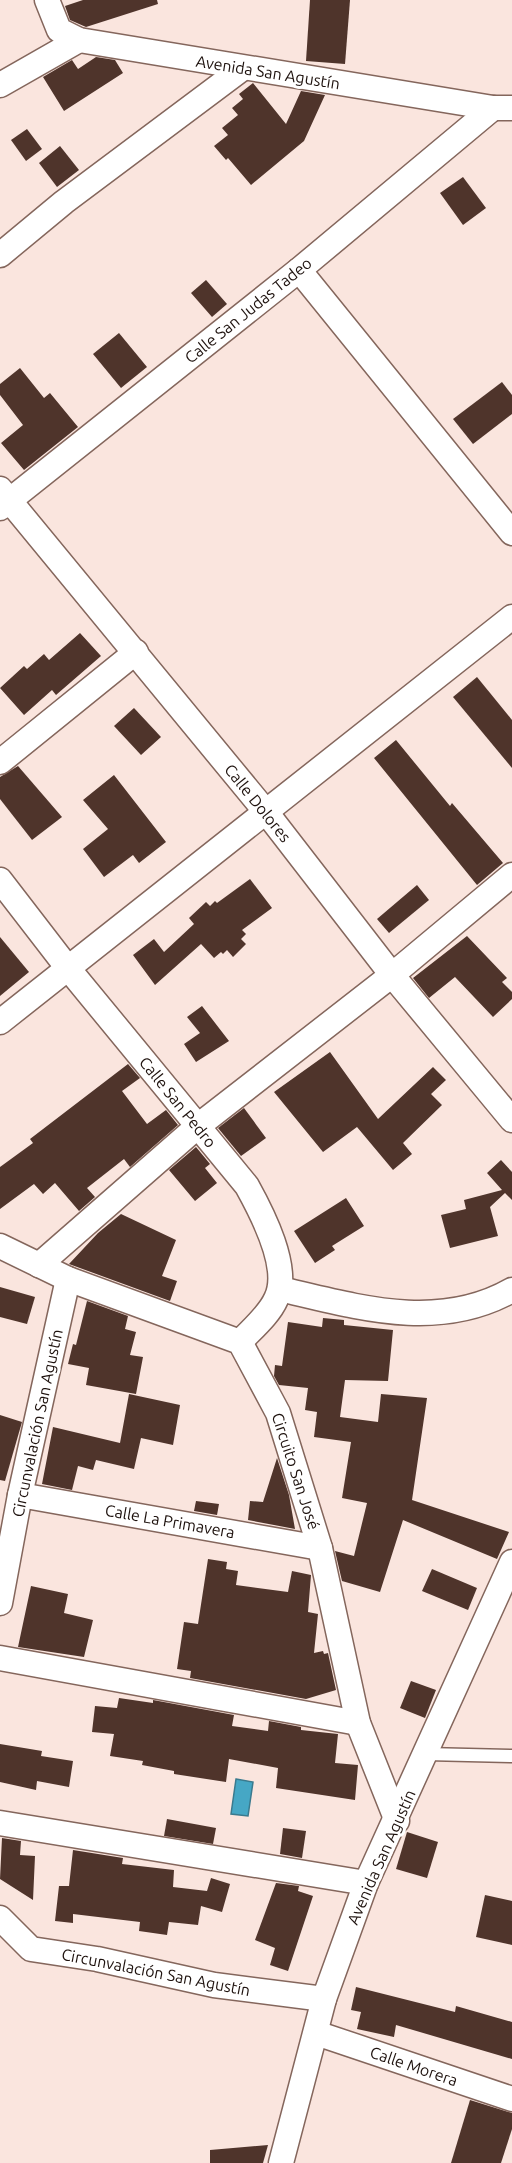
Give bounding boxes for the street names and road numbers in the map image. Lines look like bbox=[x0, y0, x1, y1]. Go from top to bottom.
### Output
street label: Avenida San Agustín bbox=[195, 52, 341, 92]
street label: Calle San Judas Tadeo bbox=[181, 253, 315, 367]
street label: Calle Dolores bbox=[221, 760, 295, 846]
street label: Calle San Pedro bbox=[136, 1053, 220, 1151]
street label: Circunvalación San Agustín bbox=[8, 1327, 66, 1519]
street label: Circuito San José bbox=[269, 1410, 323, 1532]
street label: Calle La Primavera bbox=[104, 1501, 236, 1541]
street label: Avenida San Agustín bbox=[343, 1787, 419, 1927]
street label: Circunvalación San Agustín bbox=[60, 1945, 252, 1999]
street label: Calle Morera bbox=[368, 2043, 460, 2089]

